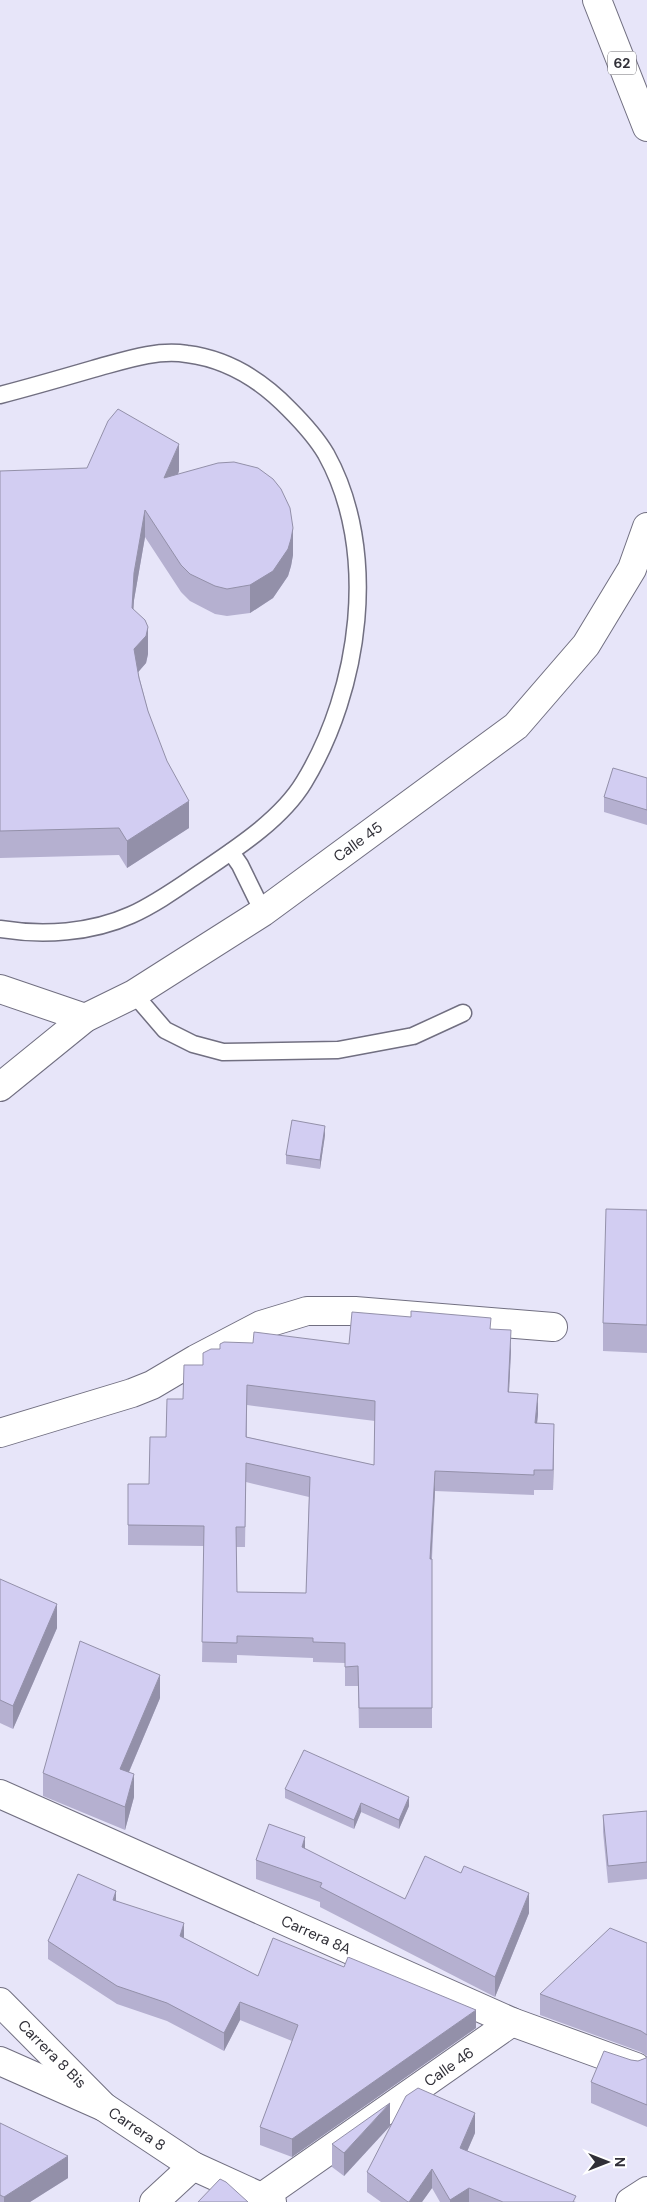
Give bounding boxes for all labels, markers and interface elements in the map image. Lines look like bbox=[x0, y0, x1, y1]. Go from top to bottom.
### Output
road number: 62 bbox=[608, 52, 636, 74]
street label: Calle 45 bbox=[329, 817, 387, 867]
street label: Carrera 8A bbox=[278, 1911, 354, 1959]
street label: Carrera 8 Bis bbox=[13, 2015, 91, 2093]
street label: Calle 46 bbox=[420, 2043, 478, 2091]
street label: Carrera 8 bbox=[104, 2103, 170, 2155]
north arrow bbox=[582, 2137, 632, 2187]
text: N bbox=[611, 2157, 629, 2167]

